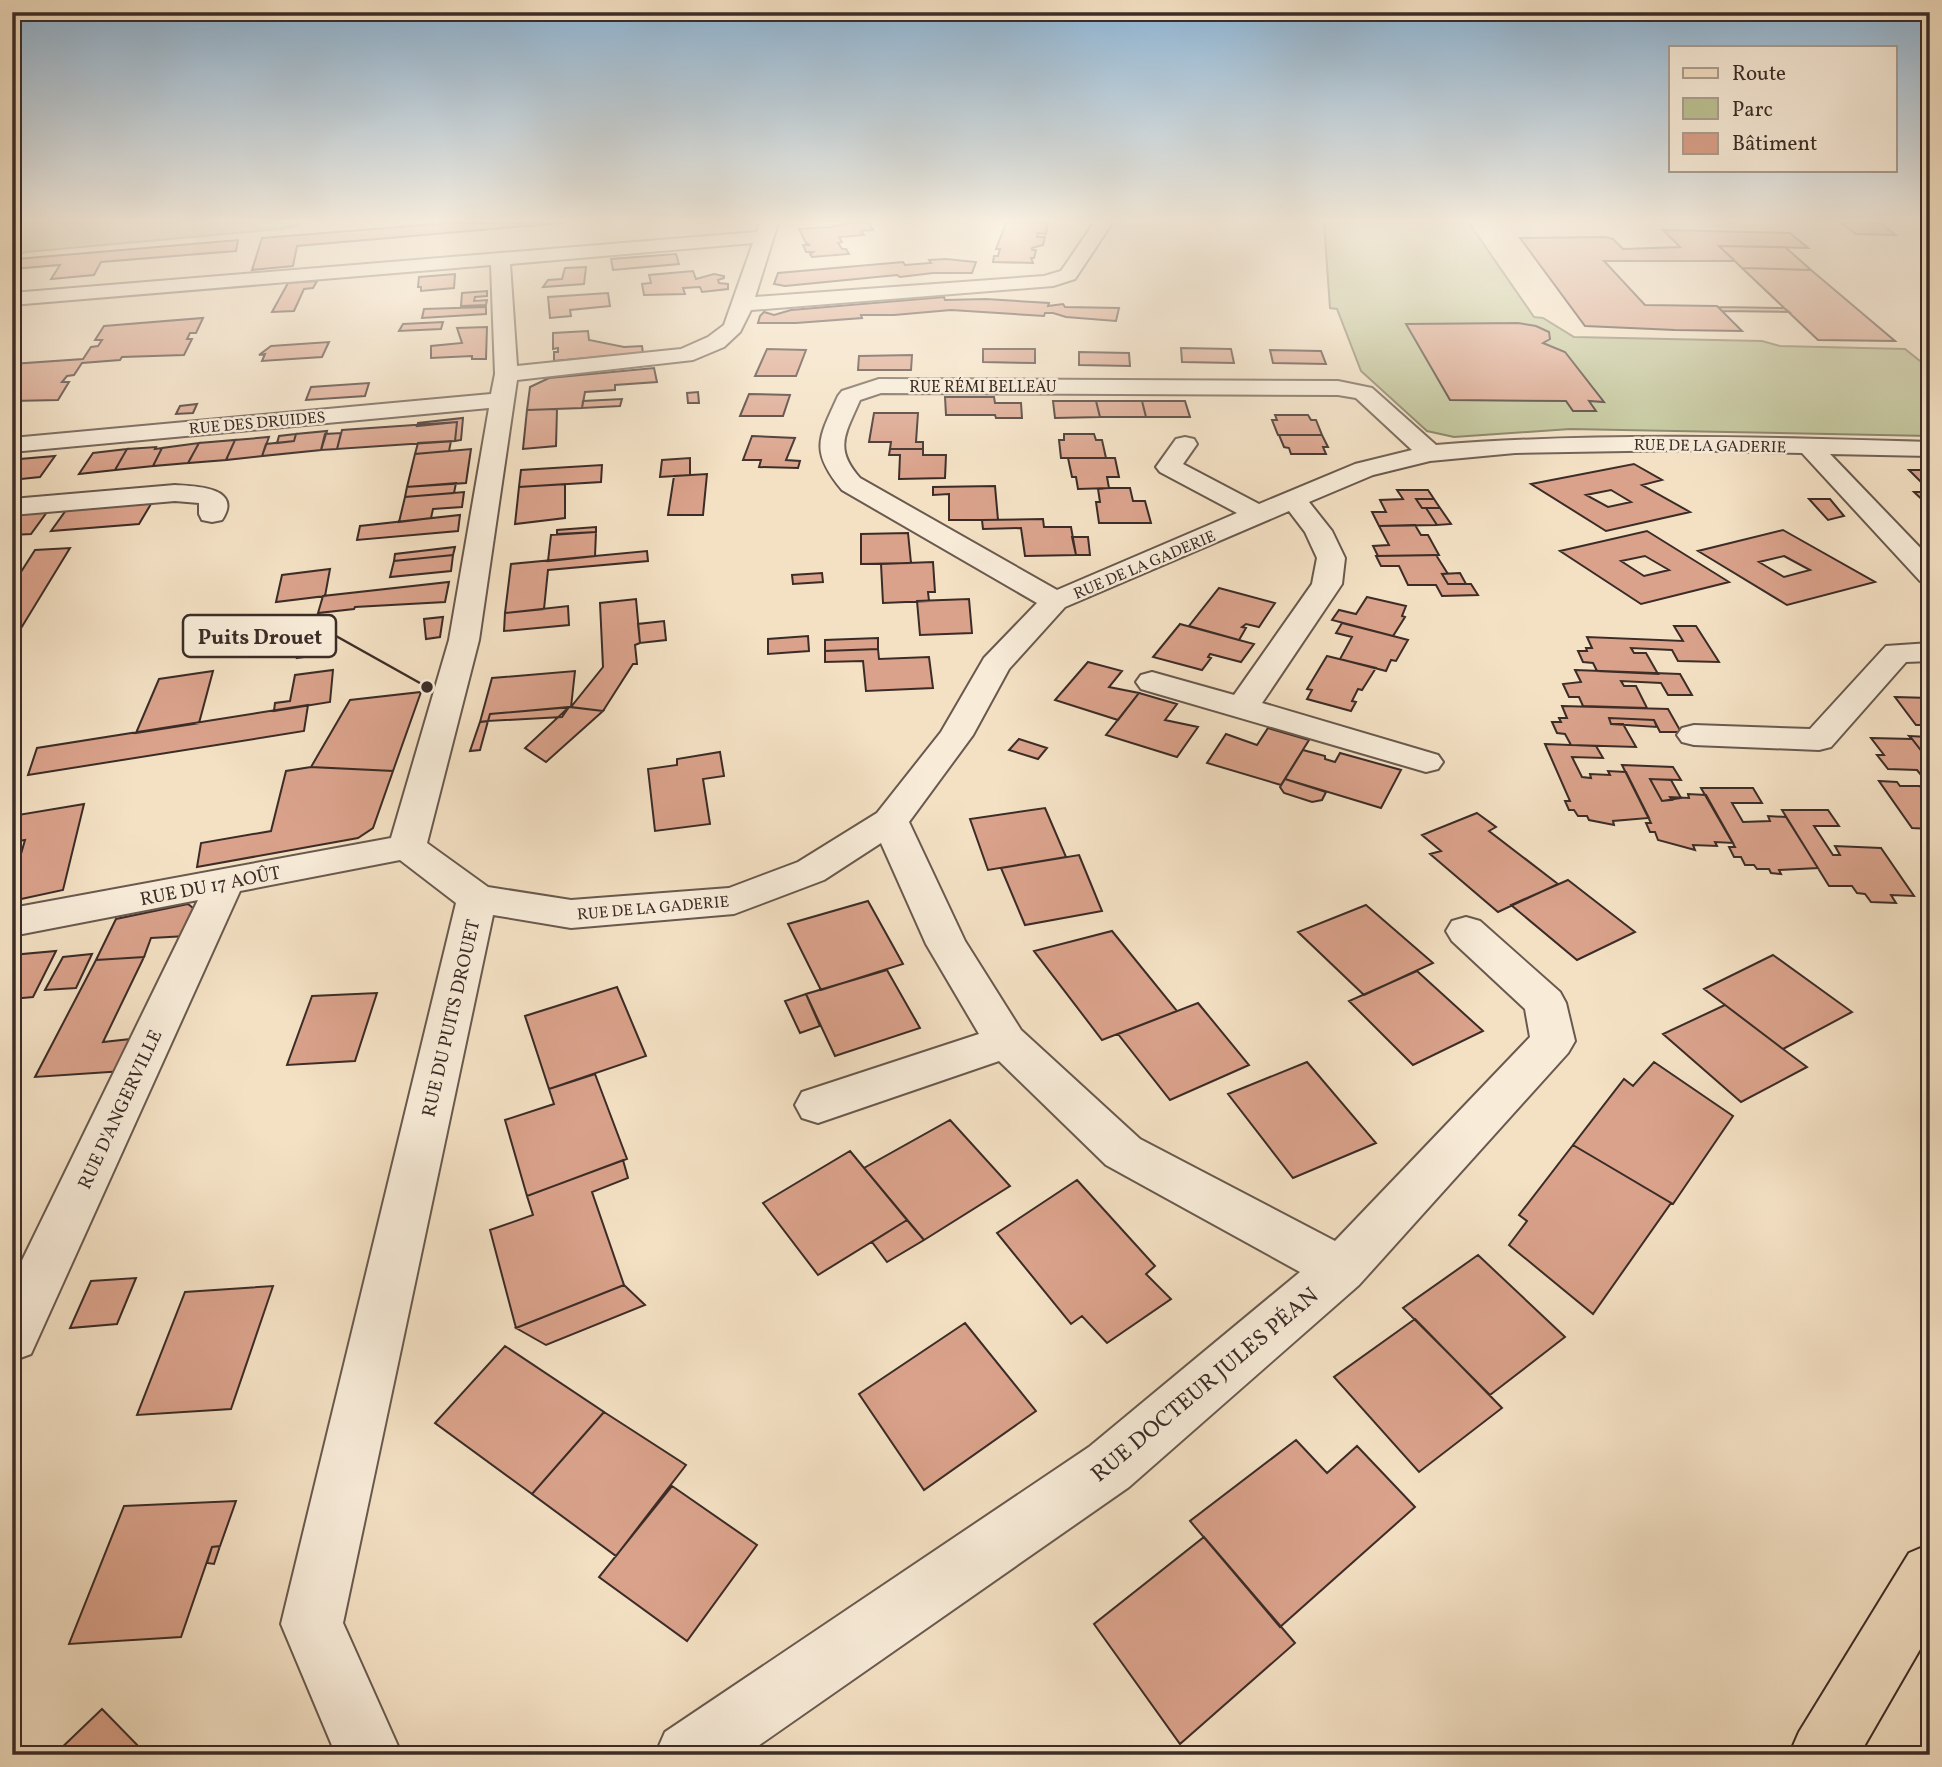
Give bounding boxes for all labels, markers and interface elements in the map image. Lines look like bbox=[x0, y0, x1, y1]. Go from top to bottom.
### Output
legend bbox=[1669, 46, 1896, 172]
text: Route bbox=[1732, 60, 1786, 89]
text: Parc bbox=[1732, 96, 1773, 125]
text: Bâtiment bbox=[1732, 130, 1817, 159]
street label: RUE RÉMI BELLEAU bbox=[909, 377, 1057, 399]
street label: RUE DES DRUIDES bbox=[188, 407, 326, 441]
street label: RUE DE LA GADERIE bbox=[1634, 435, 1786, 459]
street label: RUE DE LA GADERIE bbox=[1070, 526, 1219, 606]
callout: Puits Drouet bbox=[183, 615, 336, 657]
text: Puits Drouet bbox=[198, 624, 322, 653]
street label: RUE DU 17 AOÛT bbox=[138, 861, 283, 913]
street label: RUE DE LA GADERIE bbox=[576, 891, 730, 927]
street label: RUE DU PUITS DROUET bbox=[417, 917, 487, 1120]
street label: RUE D'ANGERVILLE bbox=[72, 1026, 169, 1194]
street label: RUE DOCTEUR JULES PÉAN bbox=[1085, 1281, 1326, 1490]

